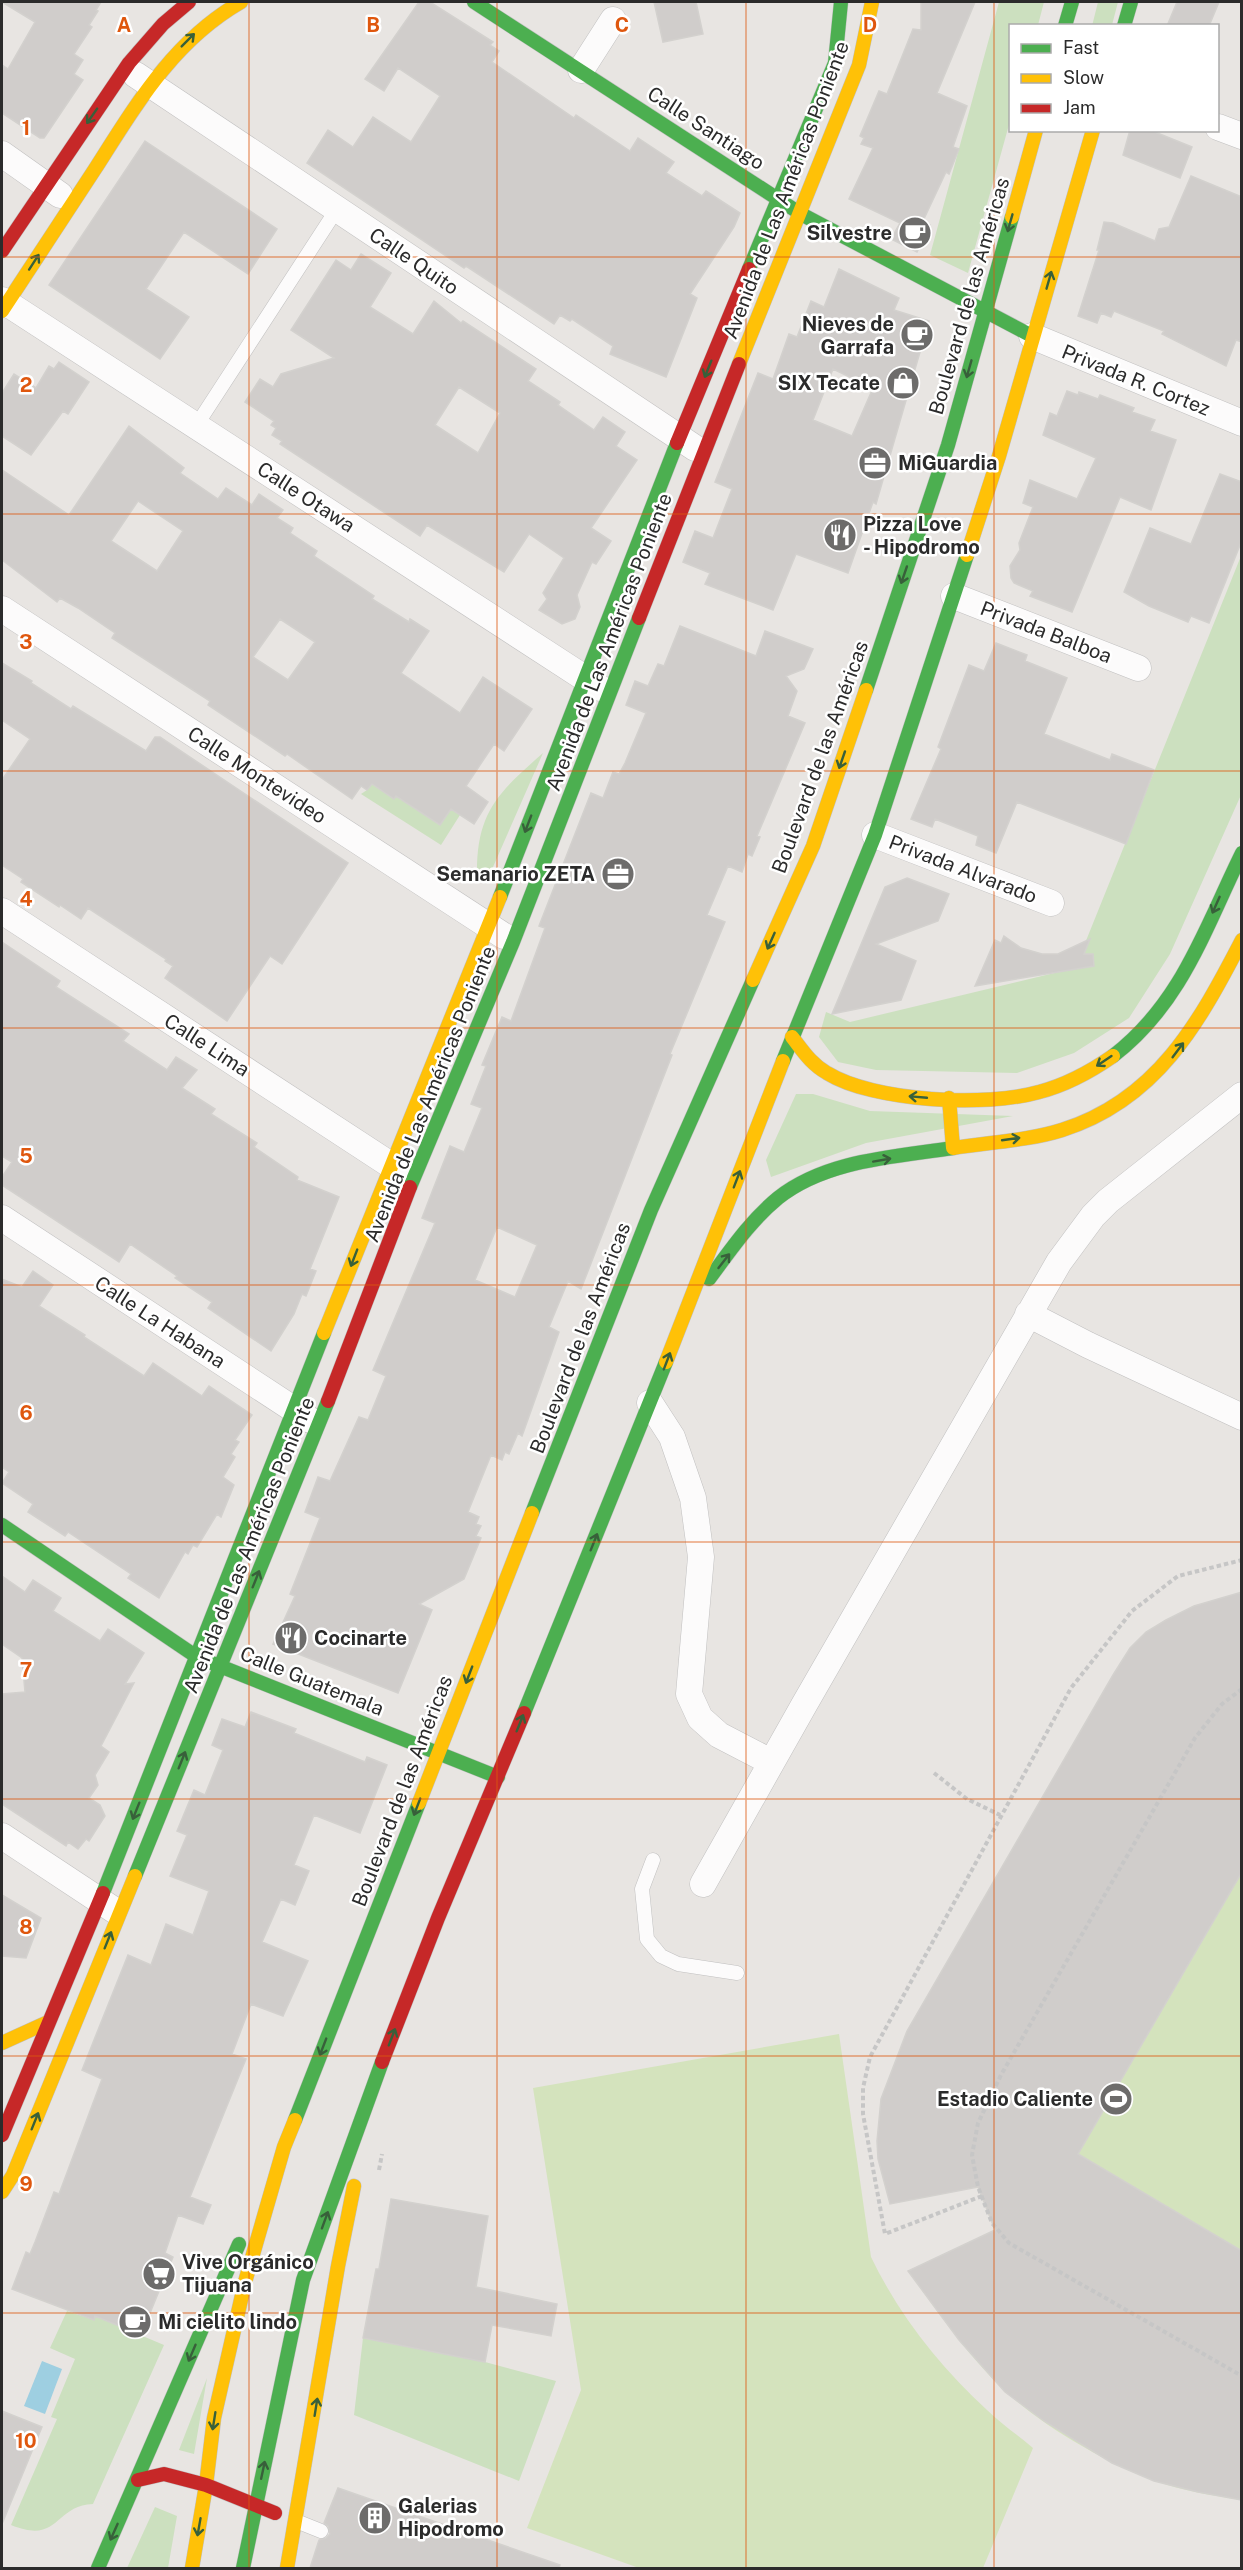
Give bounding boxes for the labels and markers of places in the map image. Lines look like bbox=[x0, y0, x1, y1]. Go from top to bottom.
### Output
cafe icon: Silvestre bbox=[897, 215, 933, 251]
place label: Silvestre bbox=[807, 221, 892, 245]
place label: Nieves de Garrafa bbox=[802, 312, 894, 359]
cafe icon: Nieves de Garrafa bbox=[899, 317, 935, 353]
shop icon: SIX Tecate bbox=[885, 365, 921, 401]
place label: SIX Tecate bbox=[777, 371, 880, 395]
office icon: MiGuardia bbox=[857, 445, 893, 481]
place label: MiGuardia bbox=[898, 451, 997, 475]
place label: Pizza Love - Hipodromo bbox=[863, 512, 980, 559]
restaurant icon: Pizza Love - Hipodromo bbox=[822, 517, 858, 553]
office icon: Semanario ZETA bbox=[600, 856, 636, 892]
place label: Semanario ZETA bbox=[436, 862, 595, 886]
restaurant icon: Cocinarte bbox=[273, 1620, 309, 1656]
place label: Cocinarte bbox=[314, 1626, 407, 1650]
sports icon: Estadio Caliente bbox=[1098, 2081, 1134, 2117]
place label: Estadio Caliente bbox=[937, 2087, 1093, 2111]
place label: Vive Orgánico Tijuana bbox=[182, 2250, 314, 2297]
supermarket icon: Vive Orgánico Tijuana bbox=[141, 2256, 177, 2292]
cafe icon: Mi cielito lindo bbox=[117, 2304, 153, 2340]
place label: Mi cielito lindo bbox=[158, 2310, 297, 2334]
place label: Galerias Hipodromo bbox=[398, 2494, 504, 2541]
building icon: Galerias Hipodromo bbox=[357, 2500, 393, 2536]

